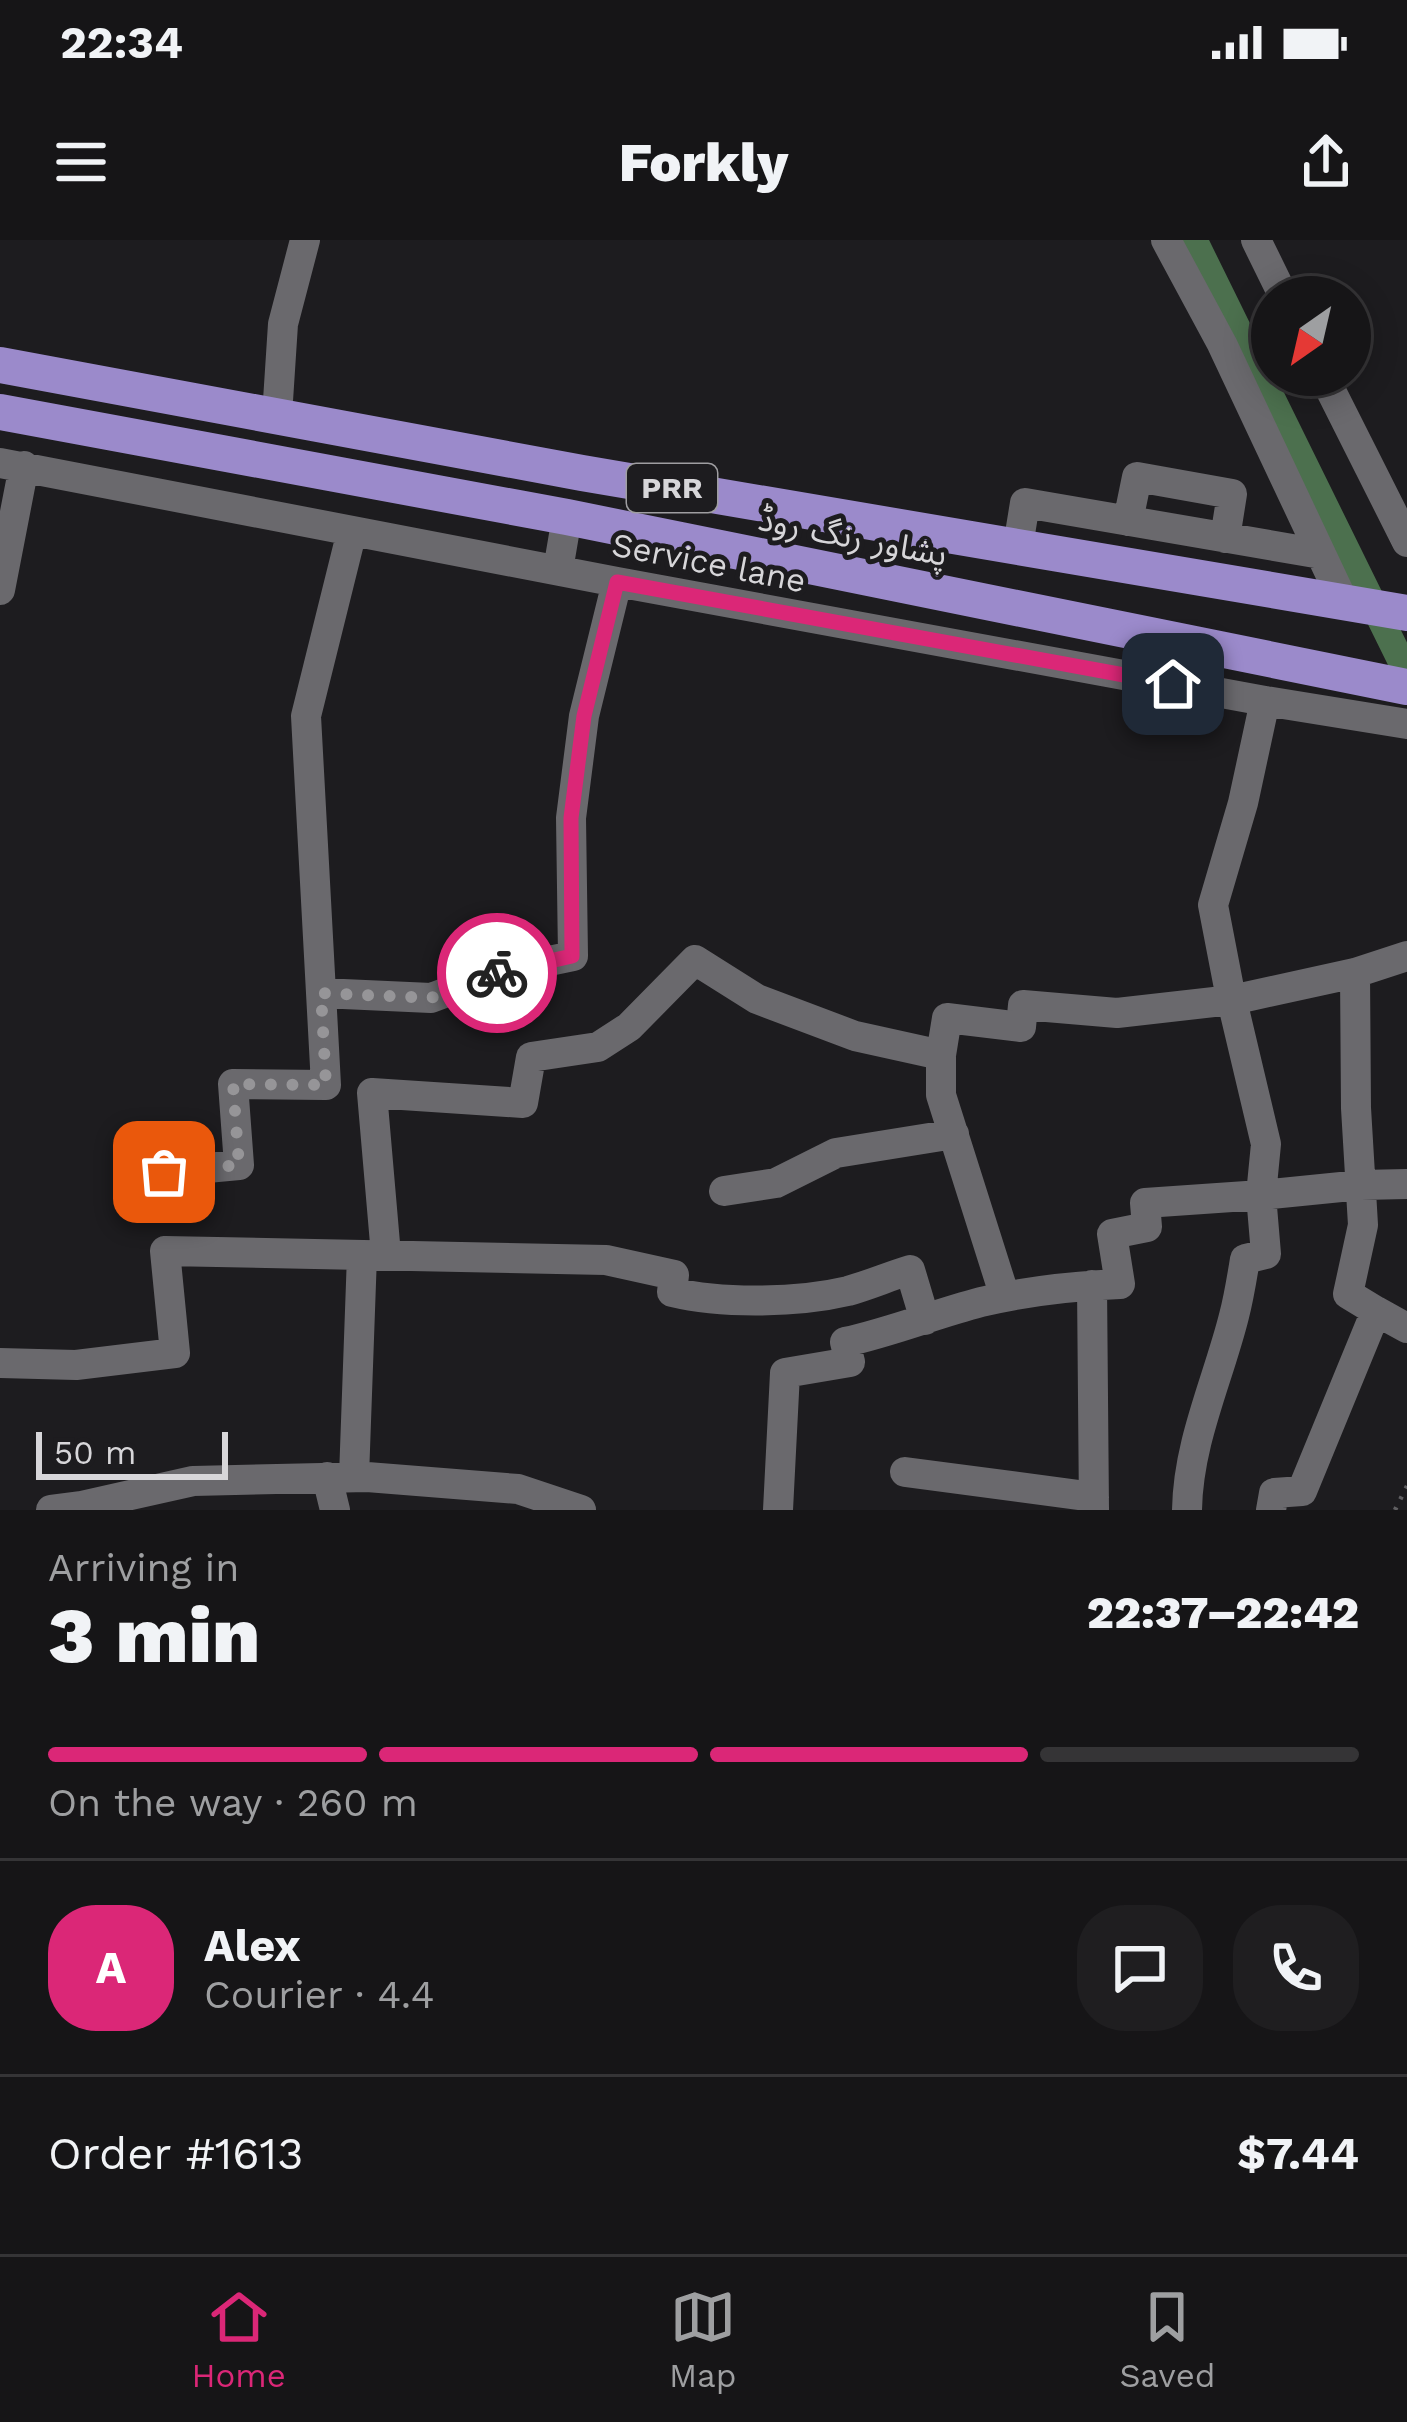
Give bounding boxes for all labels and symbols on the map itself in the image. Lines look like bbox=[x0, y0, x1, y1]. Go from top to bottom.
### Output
north arrow bbox=[1251, 276, 1371, 396]
road number: PRR bbox=[627, 464, 717, 512]
street label: پشاور رنگ روڈ bbox=[755, 499, 951, 576]
street label: Service lane bbox=[609, 525, 809, 600]
pin bbox=[1122, 633, 1224, 735]
courier bbox=[437, 913, 557, 1033]
pin bbox=[113, 1121, 215, 1223]
scale bar bbox=[36, 1426, 228, 1479]

